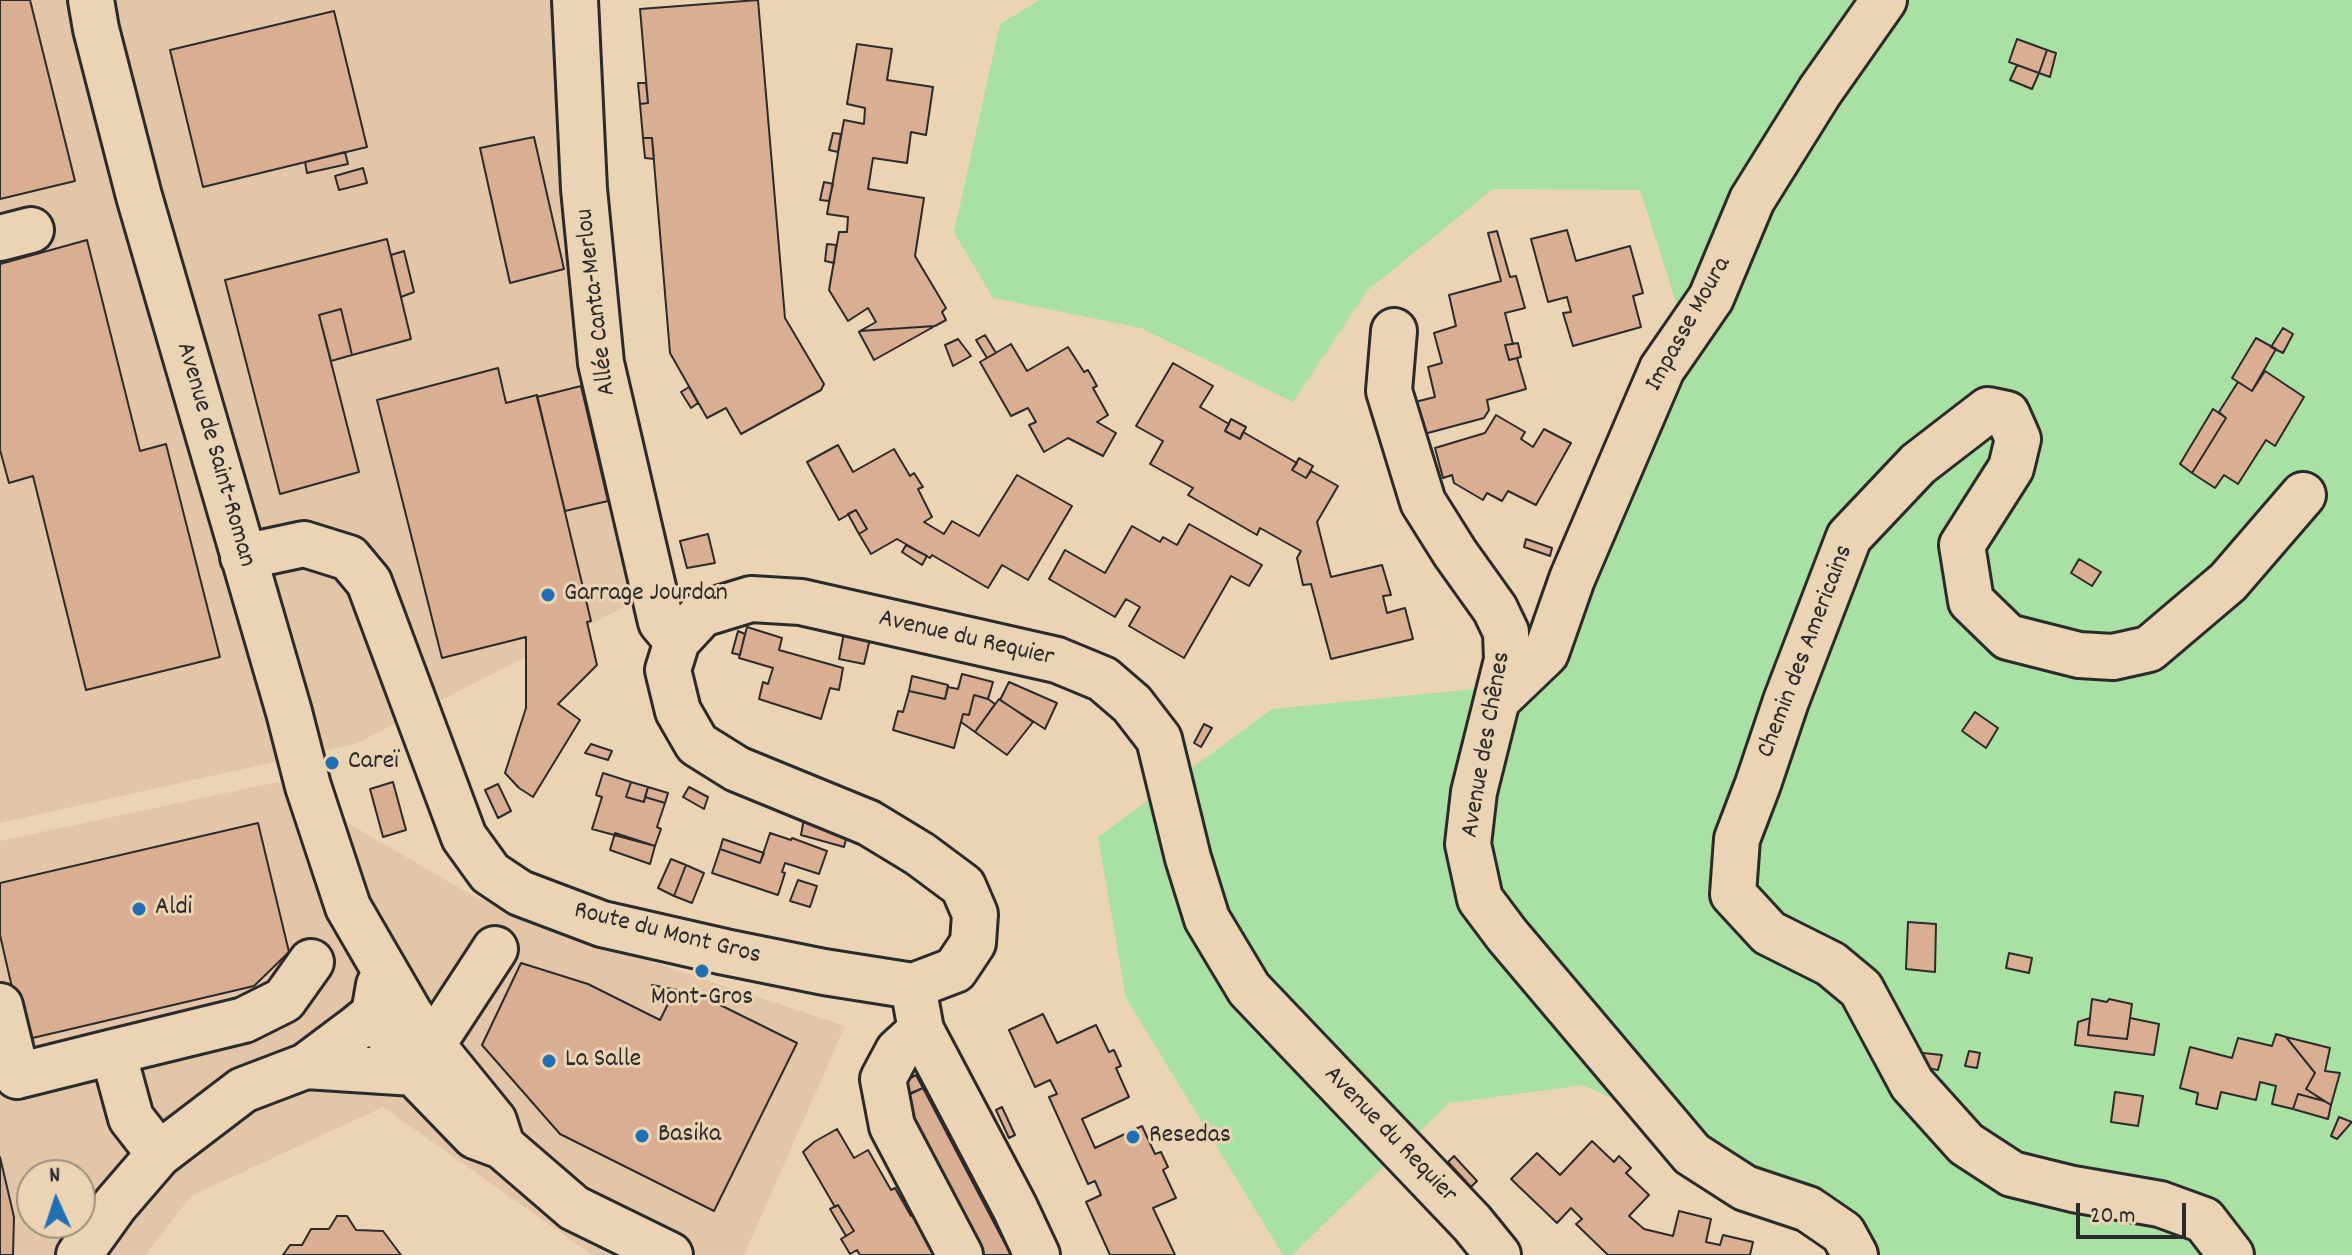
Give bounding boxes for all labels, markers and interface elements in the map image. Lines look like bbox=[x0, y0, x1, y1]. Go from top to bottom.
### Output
street label: Allée Canta-Merlou bbox=[571, 207, 625, 397]
street label: Impasse Moura bbox=[1640, 252, 1740, 398]
street label: Avenue de Saint-Roman bbox=[167, 339, 261, 571]
street label: Chemin des Americains bbox=[1752, 541, 1862, 763]
place label: Garrage Jourdan bbox=[564, 579, 728, 611]
marker: Garrage Jourdan bbox=[539, 586, 557, 604]
street label: Avenue du Requier bbox=[875, 605, 1057, 675]
street label: Avenue des Chênes bbox=[1456, 650, 1520, 840]
place label: Careï bbox=[348, 747, 399, 779]
marker: Careï bbox=[323, 754, 341, 772]
place label: Aldi bbox=[155, 893, 192, 925]
street label: Route du Mont Gros bbox=[570, 897, 764, 973]
marker: Aldi bbox=[130, 900, 148, 918]
marker: Mont-Gros bbox=[693, 962, 711, 980]
place label: Mont-Gros bbox=[651, 983, 753, 1015]
place label: La Salle bbox=[565, 1045, 641, 1077]
marker: La Salle bbox=[540, 1052, 558, 1070]
street label: Avenue du Requier bbox=[1316, 1061, 1462, 1211]
place label: Basika bbox=[658, 1120, 721, 1152]
place label: Resedas bbox=[1149, 1121, 1231, 1153]
marker: Basika bbox=[633, 1127, 651, 1145]
marker: Resedas bbox=[1124, 1128, 1142, 1146]
north arrow bbox=[16, 1159, 96, 1239]
text: N bbox=[49, 1161, 61, 1192]
scale bar bbox=[2080, 1187, 2190, 1237]
text: 20 m bbox=[2090, 1200, 2136, 1234]

